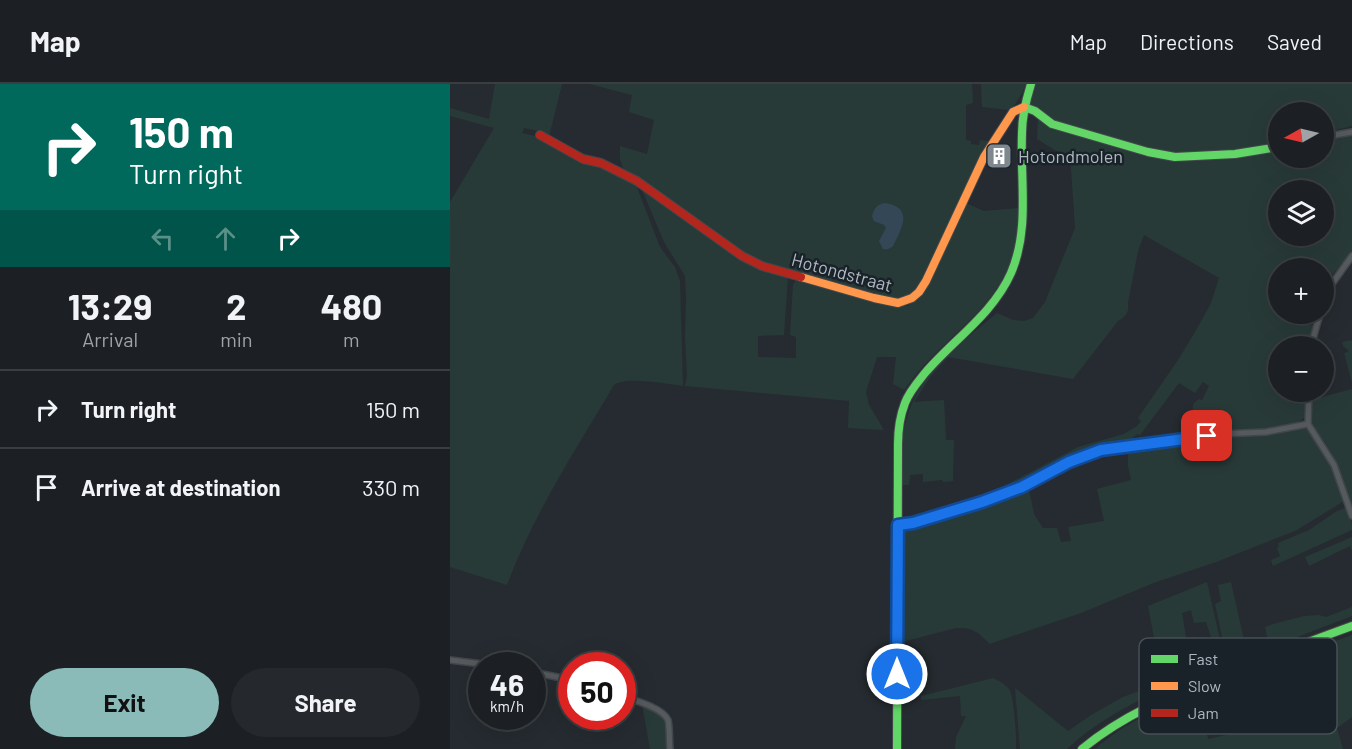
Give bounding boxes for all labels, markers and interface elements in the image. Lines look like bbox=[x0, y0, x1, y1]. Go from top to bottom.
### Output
text: Map bbox=[30, 24, 81, 58]
text: Map bbox=[1070, 29, 1107, 54]
text: Directions bbox=[1140, 29, 1234, 54]
text: Saved bbox=[1267, 29, 1322, 54]
north arrow bbox=[1268, 102, 1334, 168]
map controls bbox=[1268, 102, 1334, 402]
text: 150 m bbox=[129, 106, 234, 156]
icon: right bbox=[30, 108, 108, 186]
building icon: Hotondmolen bbox=[984, 141, 1014, 171]
place label: Hotondmolen bbox=[1018, 145, 1123, 167]
text: Turn right bbox=[129, 157, 243, 189]
button: layers bbox=[1268, 180, 1334, 246]
icon: left bbox=[146, 222, 179, 255]
icon: ahead bbox=[209, 222, 242, 255]
icon: right bbox=[272, 222, 305, 255]
street label: Hotondstraat bbox=[789, 248, 895, 296]
button: + bbox=[1268, 258, 1334, 324]
text: 13:29 bbox=[68, 284, 152, 327]
text: 2 bbox=[226, 284, 246, 327]
text: 480 bbox=[320, 284, 382, 327]
text: Arrival bbox=[82, 327, 138, 351]
text: min bbox=[220, 327, 253, 351]
text: m bbox=[343, 327, 360, 351]
button: − bbox=[1268, 336, 1334, 402]
icon: right bbox=[30, 393, 63, 426]
text: Turn right bbox=[81, 396, 176, 422]
text: 150 m bbox=[366, 396, 420, 422]
pin bbox=[1181, 410, 1232, 461]
icon: arrive bbox=[1190, 419, 1223, 452]
icon: arrive bbox=[30, 471, 63, 504]
text: Arrive at destination bbox=[81, 474, 280, 500]
text: 330 m bbox=[362, 474, 420, 500]
legend bbox=[1139, 638, 1337, 734]
position arrow bbox=[865, 642, 929, 706]
text: Fast bbox=[1188, 649, 1218, 668]
speed limit sign: 50 bbox=[558, 652, 636, 730]
text: 46 bbox=[490, 666, 524, 702]
button: Exit bbox=[30, 668, 219, 737]
button: Share bbox=[231, 668, 420, 737]
text: Slow bbox=[1188, 676, 1221, 695]
text: km/h bbox=[490, 697, 524, 715]
text: Jam bbox=[1188, 703, 1219, 722]

